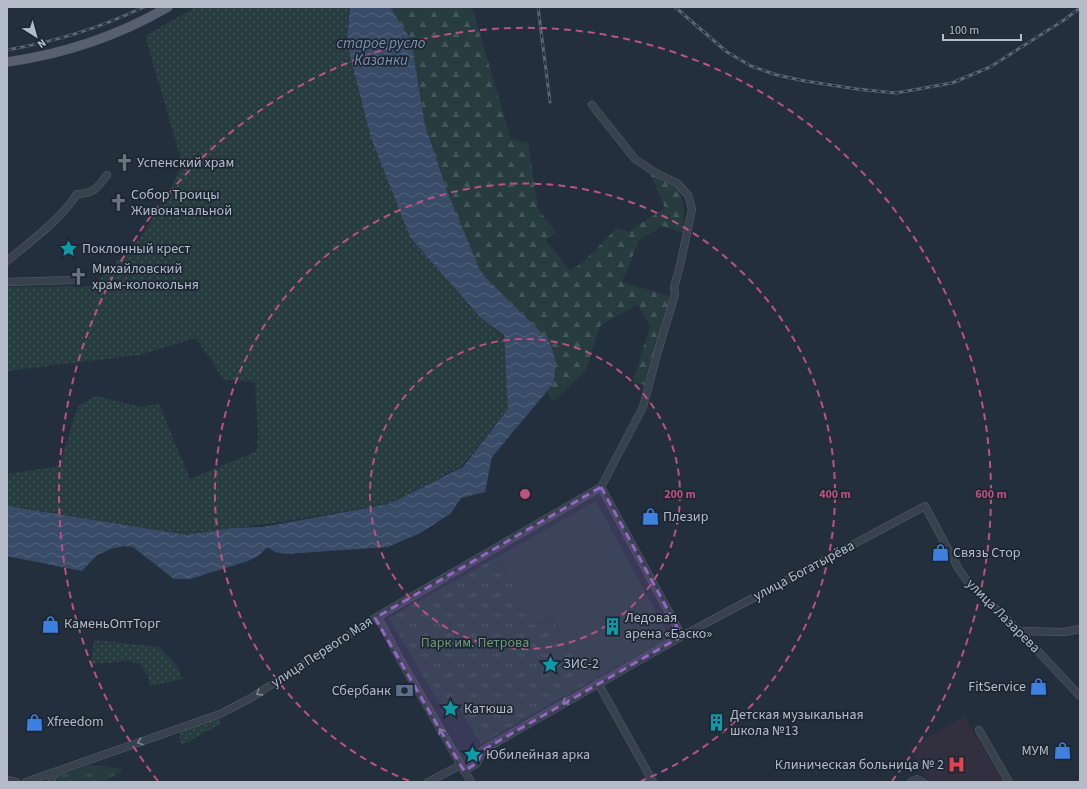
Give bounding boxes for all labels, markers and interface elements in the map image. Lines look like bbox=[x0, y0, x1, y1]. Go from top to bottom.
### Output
north arrow bbox=[16, 16, 56, 56]
scale bar bbox=[943, 16, 1021, 42]
text: 100 m bbox=[949, 22, 979, 39]
water label: старое русло Казанки bbox=[336, 33, 426, 71]
text: N bbox=[34, 35, 49, 52]
church icon: Успенский храм bbox=[114, 153, 134, 173]
place label: Успенский храм bbox=[137, 153, 234, 173]
place label: Собор Троицы Живоначальной bbox=[131, 185, 232, 221]
church icon: Собор Троицы Живоначальной bbox=[108, 193, 128, 213]
place icon: Поклонный крест bbox=[59, 239, 79, 259]
place label: Поклонный крест bbox=[82, 239, 191, 259]
place label: Михайловский храм-колокольня bbox=[92, 259, 199, 295]
church icon: Михайловский храм-колокольня bbox=[69, 267, 89, 287]
text: 200 m bbox=[664, 486, 696, 503]
text: 400 m bbox=[819, 486, 851, 503]
text: 600 m bbox=[975, 486, 1007, 503]
centre of rings bbox=[518, 487, 532, 501]
shop icon: Плезир bbox=[640, 507, 660, 527]
place label: Плезир bbox=[663, 507, 709, 527]
street label: улица Богатырёва bbox=[750, 536, 858, 606]
shop icon: Связь Стор bbox=[930, 543, 950, 563]
place label: Связь Стор bbox=[953, 543, 1021, 563]
street label: улица Лазарева bbox=[961, 574, 1045, 658]
place label: Ледовая арена «Баско» bbox=[625, 608, 712, 644]
street label: улица Первого Мая bbox=[267, 611, 377, 693]
shop icon: КаменьОптТорг bbox=[41, 614, 61, 634]
place label: КаменьОптТорг bbox=[64, 614, 161, 634]
building icon: Ледовая арена «Баско» bbox=[602, 616, 622, 636]
park label: Парк им. Петрова bbox=[421, 633, 529, 653]
place icon: ЗИС-2 bbox=[540, 654, 560, 674]
place label: ЗИС-2 bbox=[563, 654, 599, 674]
place label: FitService bbox=[968, 677, 1026, 697]
shop icon: FitService bbox=[1029, 677, 1049, 697]
place label: Сбербанк bbox=[332, 681, 391, 701]
bank icon: Сбербанк bbox=[394, 681, 414, 701]
one-way arrow bbox=[256, 688, 263, 695]
one-way arrow bbox=[562, 698, 569, 705]
place icon: Катюша bbox=[441, 699, 461, 719]
place label: Катюша bbox=[464, 699, 513, 719]
place label: Детская музыкальная школа №13 bbox=[730, 705, 864, 741]
shop icon: Xfreedom bbox=[24, 712, 44, 732]
place label: Xfreedom bbox=[47, 712, 104, 732]
building icon: Детская музыкальная школа №13 bbox=[707, 713, 727, 733]
one-way arrow bbox=[439, 728, 446, 735]
one-way arrow bbox=[136, 737, 143, 746]
place label: МУМ bbox=[1021, 741, 1049, 761]
shop icon: МУМ bbox=[1052, 741, 1072, 761]
place icon: Юбилейная арка bbox=[463, 745, 483, 765]
place label: Юбилейная арка bbox=[486, 745, 590, 765]
place label: Клиническая больница № 2 bbox=[775, 755, 944, 775]
hospital icon: Клиническая больница № 2 bbox=[947, 755, 967, 775]

